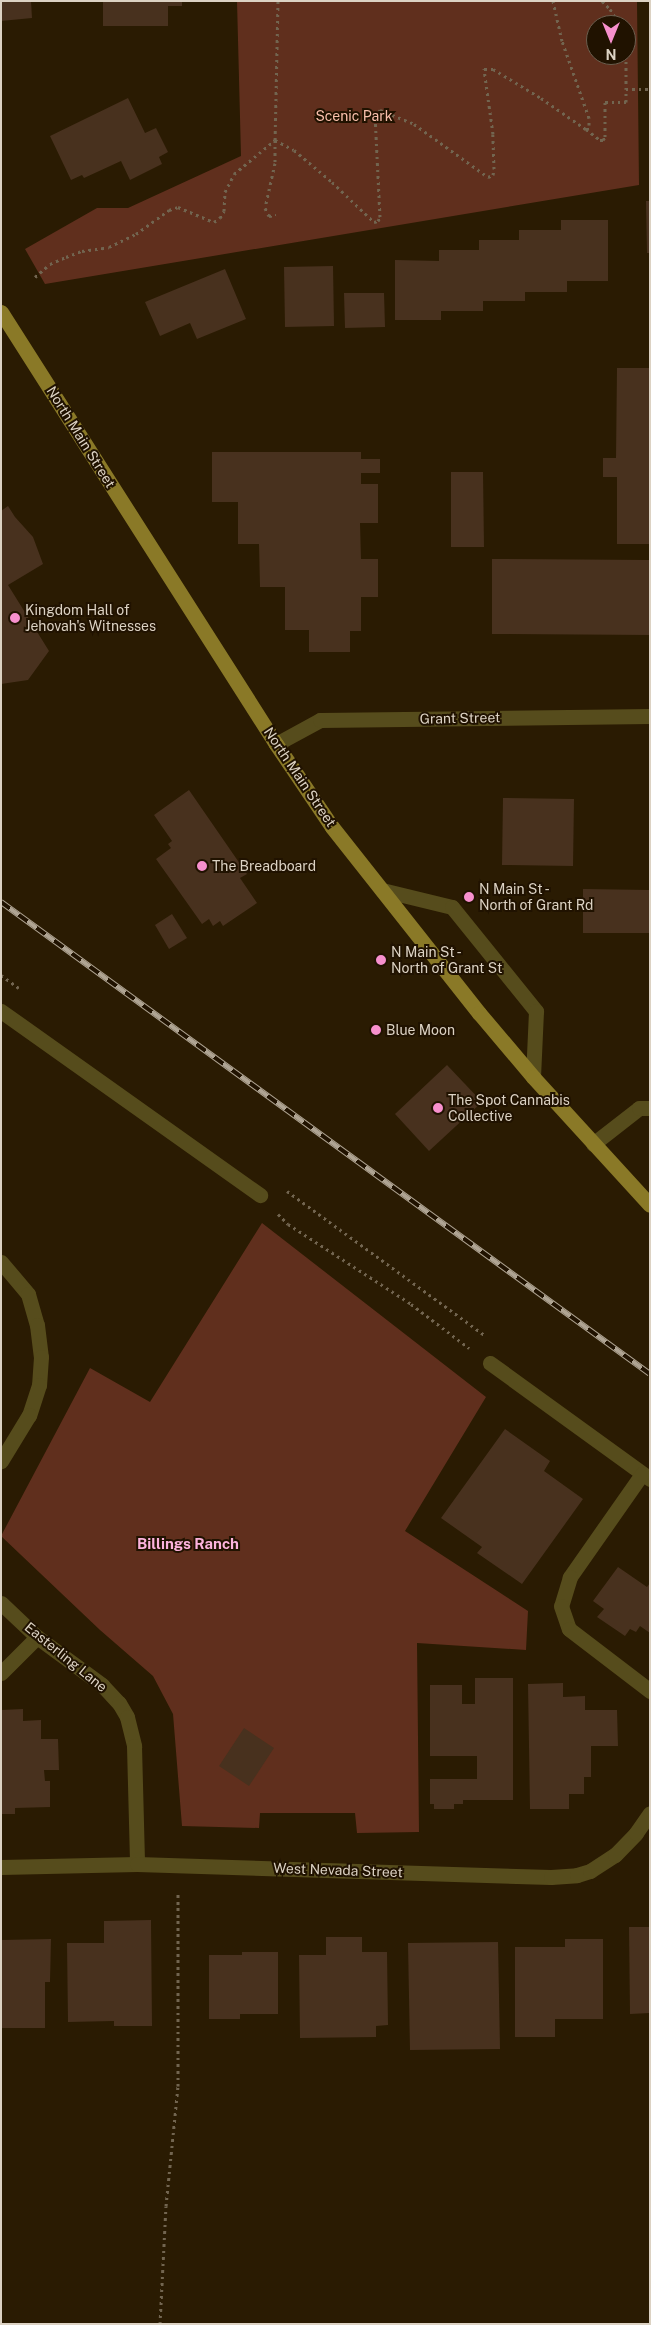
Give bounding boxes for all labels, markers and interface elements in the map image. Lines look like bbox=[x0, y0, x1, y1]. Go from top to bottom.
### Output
north arrow bbox=[586, 15, 636, 65]
text: N bbox=[606, 46, 616, 62]
park label: Scenic Park bbox=[315, 108, 393, 124]
street label: North Main Street bbox=[43, 383, 119, 491]
place label: Kingdom Hall of Jehovah's Witnesses bbox=[25, 602, 156, 634]
marker: Kingdom Hall of Jehovah's Witnesses bbox=[9, 612, 21, 624]
street label: Grant Street bbox=[419, 709, 501, 727]
street label: North Main Street bbox=[260, 724, 340, 830]
place label: The Breadboard bbox=[212, 858, 316, 874]
marker: The Breadboard bbox=[196, 860, 208, 872]
place label: N Main St - North of Grant Rd bbox=[479, 881, 594, 914]
marker: N Main St - North of Grant Rd bbox=[463, 891, 475, 903]
place label: N Main St - North of Grant St bbox=[391, 944, 503, 976]
marker: N Main St - North of Grant St bbox=[375, 954, 387, 966]
place label: Blue Moon bbox=[386, 1022, 455, 1038]
marker: Blue Moon bbox=[370, 1024, 382, 1036]
place label: The Spot Cannabis Collective bbox=[448, 1092, 570, 1124]
marker: The Spot Cannabis Collective bbox=[432, 1102, 444, 1114]
district label: Billings Ranch bbox=[137, 1535, 239, 1553]
street label: Easterling Lane bbox=[21, 1619, 111, 1695]
street label: West Nevada Street bbox=[273, 1859, 403, 1881]

